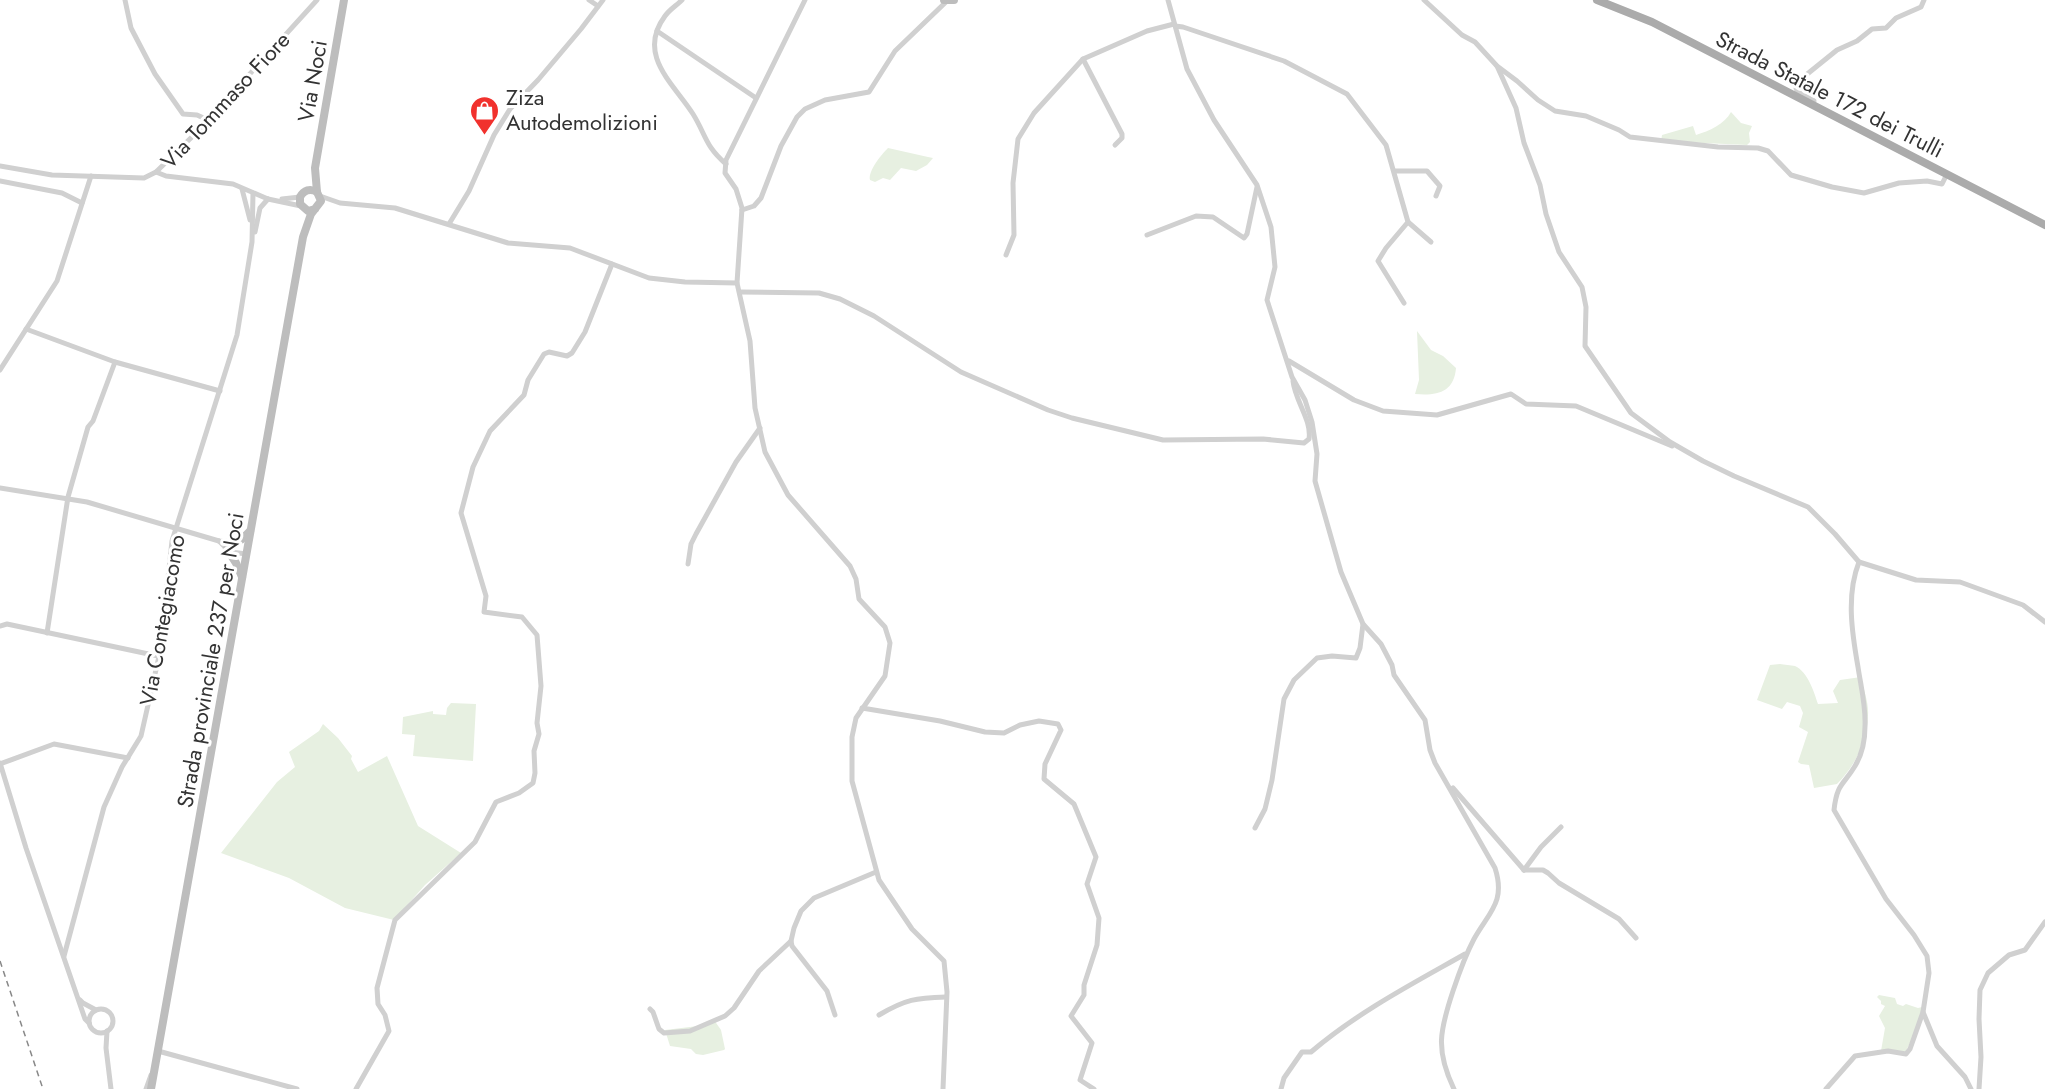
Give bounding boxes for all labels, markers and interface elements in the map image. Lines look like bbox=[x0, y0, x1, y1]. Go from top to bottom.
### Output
street label: Strada Statale 172 dei Trulli bbox=[1710, 23, 1950, 165]
street label: Via Tommaso Fiore bbox=[153, 24, 297, 176]
street label: Via Noci bbox=[289, 37, 335, 125]
place label: Ziza Autodemolizioni bbox=[506, 81, 658, 138]
shop icon: Ziza Autodemolizioni bbox=[469, 94, 501, 136]
street label: Strada provinciale 237 per Noci bbox=[168, 510, 252, 810]
street label: Via Contegiacomo bbox=[131, 532, 193, 708]

